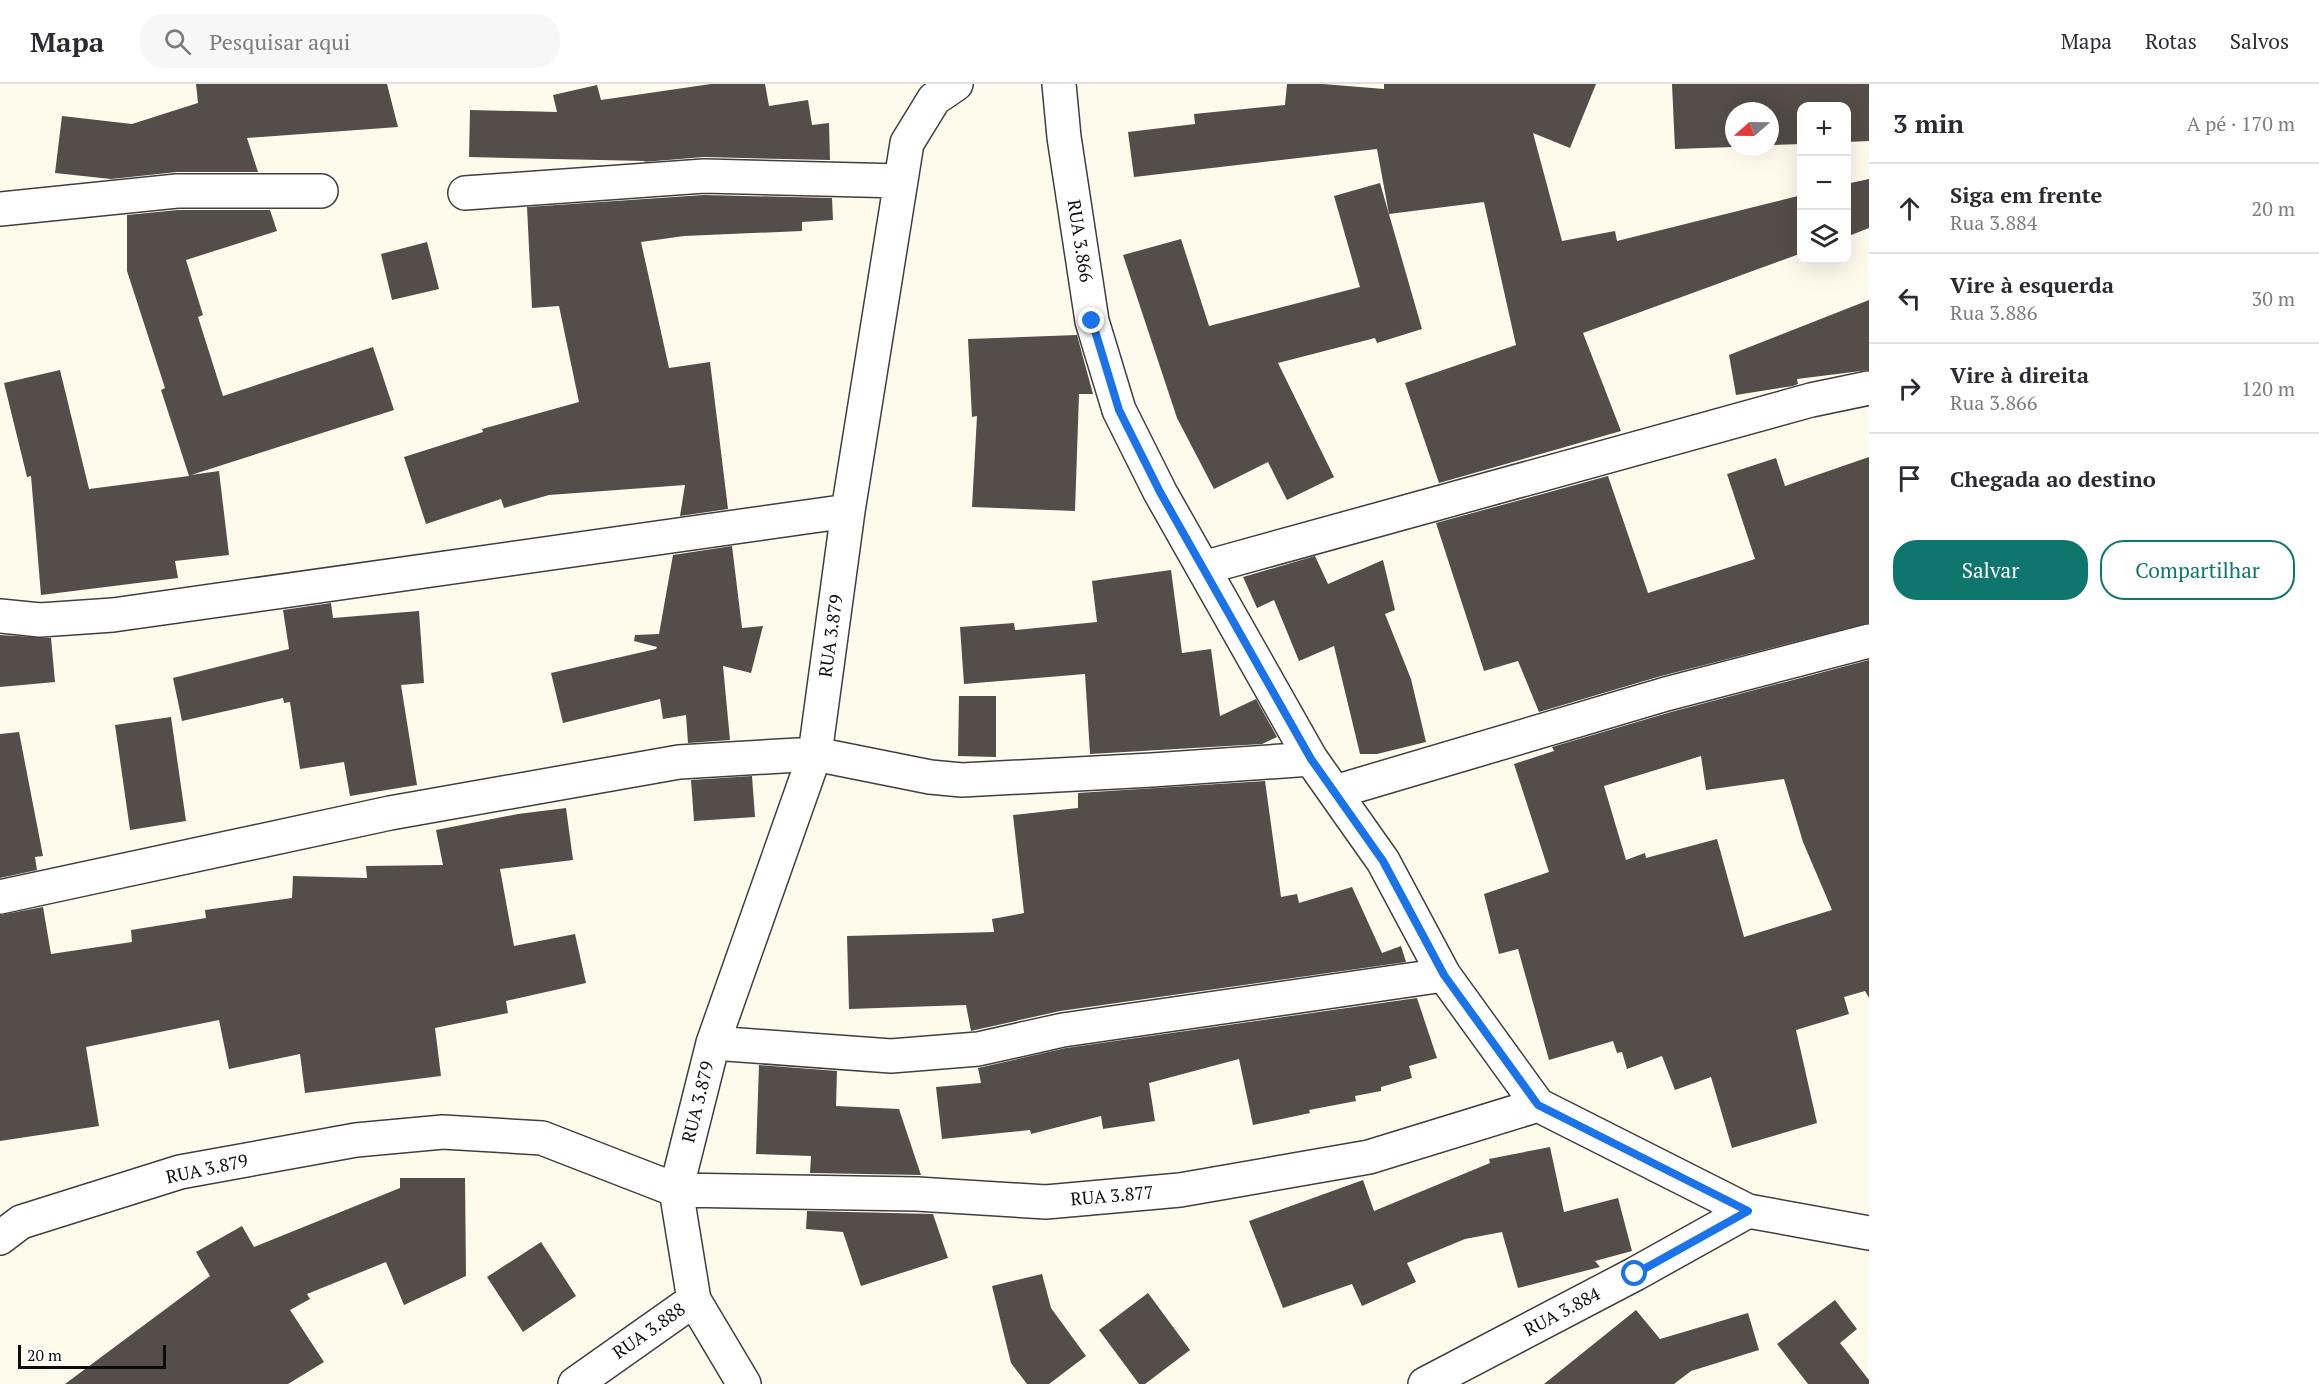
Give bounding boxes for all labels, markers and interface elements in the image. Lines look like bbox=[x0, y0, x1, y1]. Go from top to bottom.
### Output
search box bbox=[140, 14, 560, 68]
text: Mapa bbox=[30, 23, 104, 60]
icon: search bbox=[161, 25, 194, 58]
text: Pesquisar aqui bbox=[209, 27, 351, 56]
text: Mapa bbox=[2061, 27, 2112, 55]
text: Rotas bbox=[2145, 27, 2197, 55]
text: Salvos bbox=[2230, 27, 2289, 55]
north arrow bbox=[1725, 102, 1779, 156]
map controls bbox=[1797, 102, 1851, 264]
button: + bbox=[1797, 102, 1851, 156]
text: 3 min bbox=[1893, 106, 1964, 140]
text: A pé · 170 m bbox=[2187, 110, 2295, 137]
button: − bbox=[1797, 156, 1851, 210]
text: Siga em frente bbox=[1950, 180, 2102, 209]
icon: ahead bbox=[1893, 192, 1926, 225]
text: 20 m bbox=[2252, 195, 2295, 222]
street label: RUA 3.866 bbox=[1063, 198, 1099, 284]
text: Rua 3.884 bbox=[1950, 209, 2037, 236]
button: layers bbox=[1797, 210, 1851, 264]
text: Vire à esquerda bbox=[1950, 270, 2114, 299]
icon: left bbox=[1893, 282, 1926, 315]
text: 30 m bbox=[2252, 285, 2295, 312]
text: Rua 3.886 bbox=[1950, 299, 2037, 326]
route end bbox=[1078, 307, 1104, 333]
text: Vire à direita bbox=[1950, 360, 2089, 389]
icon: right bbox=[1893, 372, 1926, 405]
text: 120 m bbox=[2241, 375, 2295, 402]
text: Rua 3.866 bbox=[1950, 389, 2037, 416]
icon: arrive bbox=[1893, 462, 1926, 495]
text: Chegada ao destino bbox=[1950, 464, 2156, 493]
button: Salvar bbox=[1893, 540, 2088, 600]
button: Compartilhar bbox=[2100, 540, 2295, 600]
street label: RUA 3.879 bbox=[812, 593, 848, 679]
street label: RUA 3.879 bbox=[675, 1058, 719, 1145]
street label: RUA 3.879 bbox=[164, 1148, 250, 1188]
street label: RUA 3.877 bbox=[1069, 1179, 1154, 1211]
route start bbox=[1621, 1260, 1647, 1286]
street label: RUA 3.884 bbox=[1519, 1281, 1604, 1341]
street label: RUA 3.888 bbox=[607, 1296, 689, 1364]
scale bar bbox=[18, 1342, 166, 1370]
text: 20 m bbox=[27, 1344, 62, 1366]

